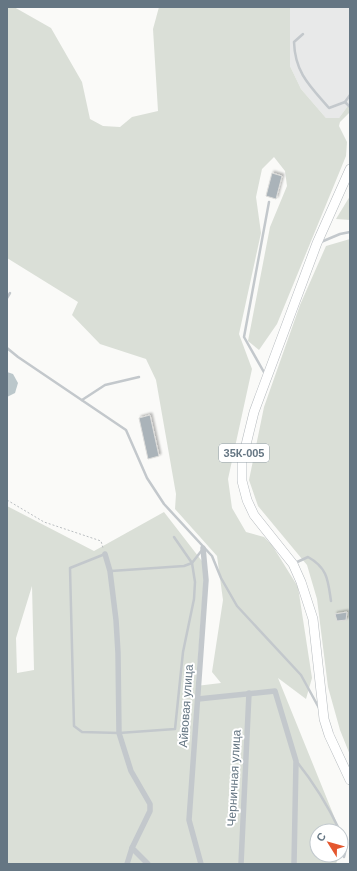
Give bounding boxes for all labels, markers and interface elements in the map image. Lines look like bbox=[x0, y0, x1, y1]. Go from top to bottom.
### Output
road number: 35К-005 bbox=[219, 444, 269, 462]
street label: Айвовая улица bbox=[176, 664, 196, 748]
street label: Черничная улица bbox=[224, 729, 244, 827]
north arrow bbox=[309, 823, 349, 863]
text: С bbox=[314, 830, 328, 844]

